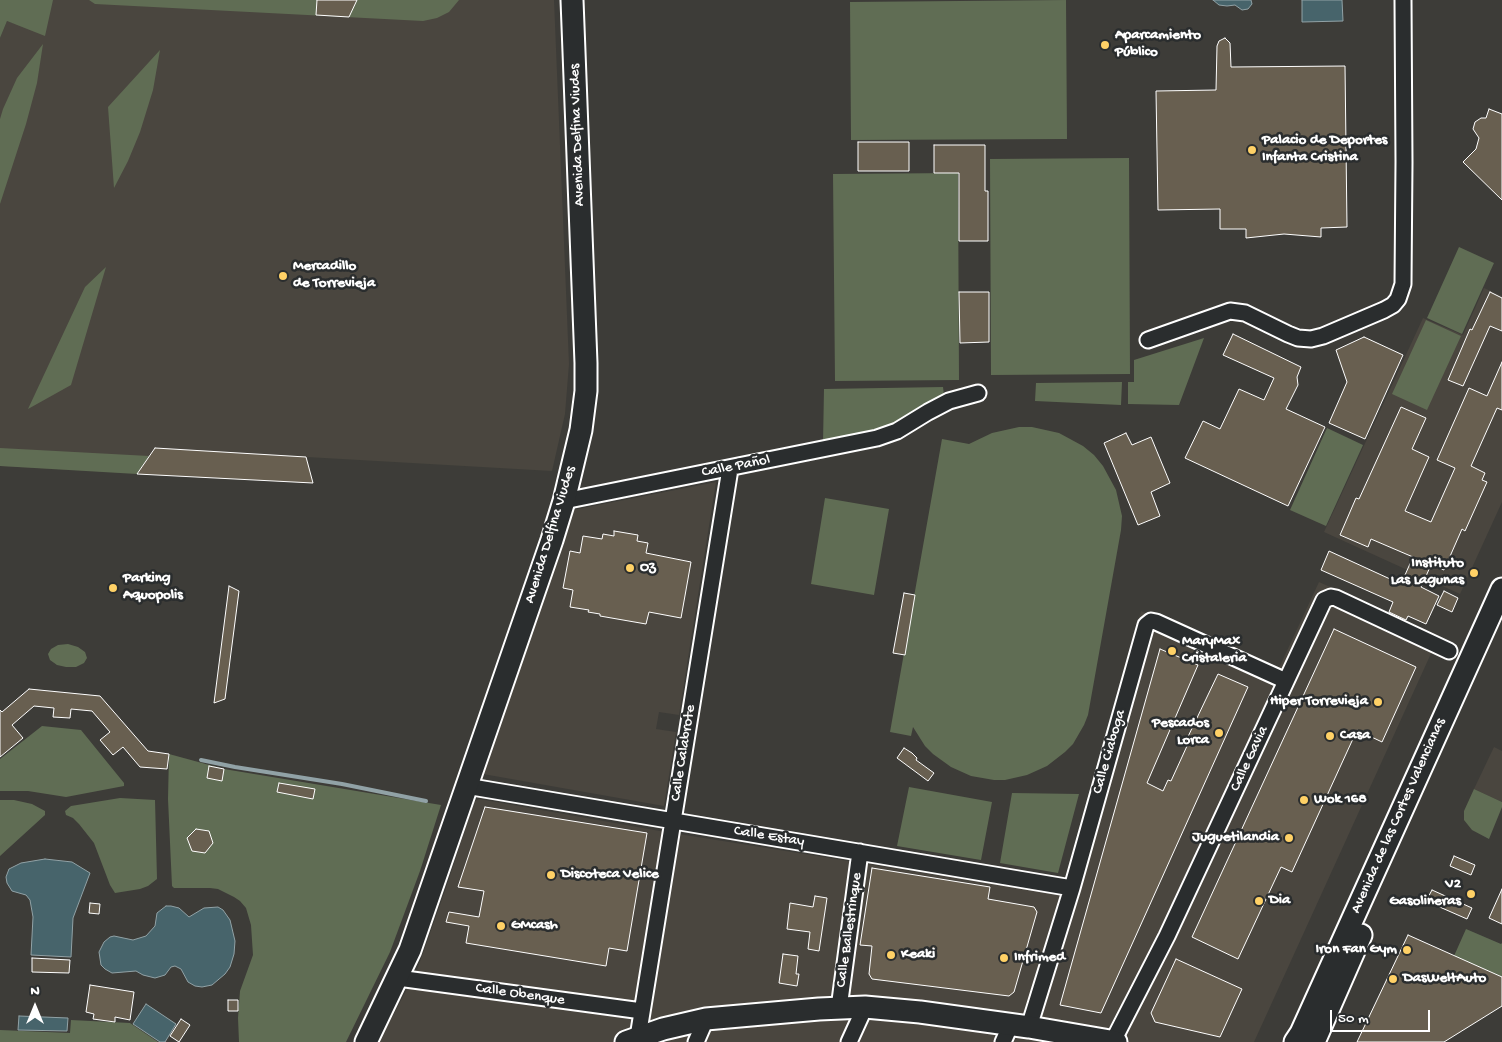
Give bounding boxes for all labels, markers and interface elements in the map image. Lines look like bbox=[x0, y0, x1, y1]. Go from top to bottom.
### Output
place label: Aparcamiento Público bbox=[1115, 27, 1201, 62]
marker: Aparcamiento Público bbox=[1099, 39, 1111, 51]
street label: Avenida Delfina Viudes bbox=[567, 63, 589, 207]
place label: Palacio de Deportes Infanta Cristina bbox=[1262, 132, 1387, 167]
marker: Palacio de Deportes Infanta Cristina bbox=[1246, 144, 1258, 156]
place label: Mercadillo de Torrevieja bbox=[293, 258, 375, 293]
marker: Mercadillo de Torrevieja bbox=[277, 270, 289, 282]
street label: Calle Pañol bbox=[700, 452, 772, 482]
street label: Avenida Delfina Viudes bbox=[522, 464, 580, 606]
place label: Instituto Las Lagunas bbox=[1391, 555, 1464, 590]
place label: Oz bbox=[640, 559, 656, 577]
marker: Oz bbox=[624, 562, 636, 574]
marker: Instituto Las Lagunas bbox=[1468, 567, 1480, 579]
place label: Parking Aquopolis bbox=[123, 570, 183, 605]
marker: Parking Aquopolis bbox=[107, 582, 119, 594]
place label: MaryMax Cristaleria bbox=[1182, 633, 1247, 668]
marker: MaryMax Cristaleria bbox=[1166, 645, 1178, 657]
place label: Hiper Torrevieja bbox=[1270, 693, 1368, 711]
marker: Hiper Torrevieja bbox=[1372, 696, 1384, 708]
street label: Calle Calabrote bbox=[667, 704, 701, 802]
street label: Calle Ciaboga bbox=[1089, 708, 1131, 796]
place label: Pescados Lorca bbox=[1152, 715, 1209, 750]
street label: Avenida de las Cortes Valencianas bbox=[1348, 716, 1450, 916]
street label: Calle Gavia bbox=[1227, 723, 1273, 795]
marker: Pescados Lorca bbox=[1213, 727, 1225, 739]
place label: Casa bbox=[1340, 727, 1370, 745]
marker: Casa bbox=[1324, 730, 1336, 742]
place label: Wok 168 bbox=[1314, 791, 1367, 809]
marker: Wok 168 bbox=[1298, 794, 1310, 806]
street label: Calle Estay bbox=[732, 823, 806, 851]
place label: Juguetilandia bbox=[1192, 829, 1279, 847]
marker: Juguetilandia bbox=[1283, 832, 1295, 844]
place label: Discoteca Velice bbox=[561, 866, 659, 884]
marker: Discoteca Velice bbox=[545, 869, 557, 881]
street label: Calle Ballestrinque bbox=[833, 871, 867, 989]
place label: V2 Gasolineras bbox=[1389, 876, 1461, 911]
marker: V2 Gasolineras bbox=[1465, 888, 1477, 900]
place label: Dia bbox=[1269, 892, 1290, 910]
marker: Dia bbox=[1253, 895, 1265, 907]
place label: GMcash bbox=[511, 917, 558, 935]
marker: GMcash bbox=[495, 920, 507, 932]
place label: Iron Fan Gym bbox=[1315, 941, 1397, 959]
marker: Iron Fan Gym bbox=[1401, 944, 1413, 956]
place label: Keaki bbox=[901, 946, 935, 964]
marker: Keaki bbox=[885, 949, 897, 961]
place label: Infrimed bbox=[1014, 949, 1065, 967]
marker: Infrimed bbox=[998, 952, 1010, 964]
place label: DasWeltAuto bbox=[1403, 970, 1486, 988]
marker: DasWeltAuto bbox=[1387, 973, 1399, 985]
street label: Calle Obenque bbox=[474, 980, 566, 1010]
north arrow bbox=[10, 982, 60, 1032]
text: N bbox=[30, 983, 40, 1000]
scale bar bbox=[1332, 1000, 1432, 1032]
text: 50 m bbox=[1338, 1010, 1369, 1028]

